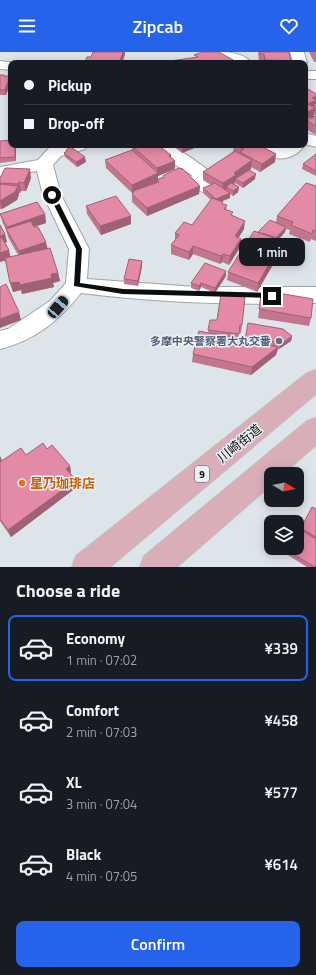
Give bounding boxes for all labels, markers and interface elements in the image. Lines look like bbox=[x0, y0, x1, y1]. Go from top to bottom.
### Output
text: Zipcab bbox=[133, 13, 183, 40]
icon: menu bbox=[16, 15, 38, 37]
icon: heart bbox=[278, 15, 300, 37]
text: Pickup bbox=[48, 74, 92, 97]
text: Drop-off bbox=[48, 112, 104, 135]
route start bbox=[43, 186, 61, 204]
callout: 1 min bbox=[239, 238, 305, 266]
text: 1 min bbox=[256, 242, 288, 262]
route end bbox=[263, 287, 281, 305]
car bbox=[46, 294, 70, 320]
place label: 多摩中央警察署大丸交番 bbox=[150, 333, 271, 349]
marker: 多摩中央警察署大丸交番 bbox=[274, 336, 284, 346]
street label: 川崎街道 bbox=[212, 419, 266, 467]
road number: 9 bbox=[195, 466, 209, 482]
north arrow bbox=[264, 467, 304, 507]
map controls bbox=[264, 467, 304, 555]
place label: 星乃珈琲店 bbox=[30, 473, 95, 493]
marker: 星乃珈琲店 bbox=[17, 478, 27, 488]
button: layers bbox=[264, 515, 304, 555]
text: Choose a ride bbox=[16, 577, 120, 604]
text: Economy bbox=[66, 627, 125, 650]
icon: car bbox=[18, 630, 54, 666]
text: ¥339 bbox=[264, 637, 298, 660]
text: 1 min · 07:02 bbox=[66, 650, 137, 670]
text: Comfort bbox=[66, 699, 119, 722]
icon: car bbox=[18, 702, 54, 738]
text: ¥458 bbox=[264, 709, 298, 732]
text: 2 min · 07:03 bbox=[66, 722, 137, 742]
text: XL bbox=[66, 771, 82, 794]
icon: car bbox=[18, 774, 54, 810]
text: ¥577 bbox=[264, 781, 298, 804]
text: 3 min · 07:04 bbox=[66, 794, 137, 814]
text: Black bbox=[66, 843, 101, 866]
icon: car bbox=[18, 846, 54, 882]
text: ¥614 bbox=[264, 853, 298, 876]
text: 4 min · 07:05 bbox=[66, 866, 137, 886]
button: Confirm bbox=[16, 921, 300, 967]

